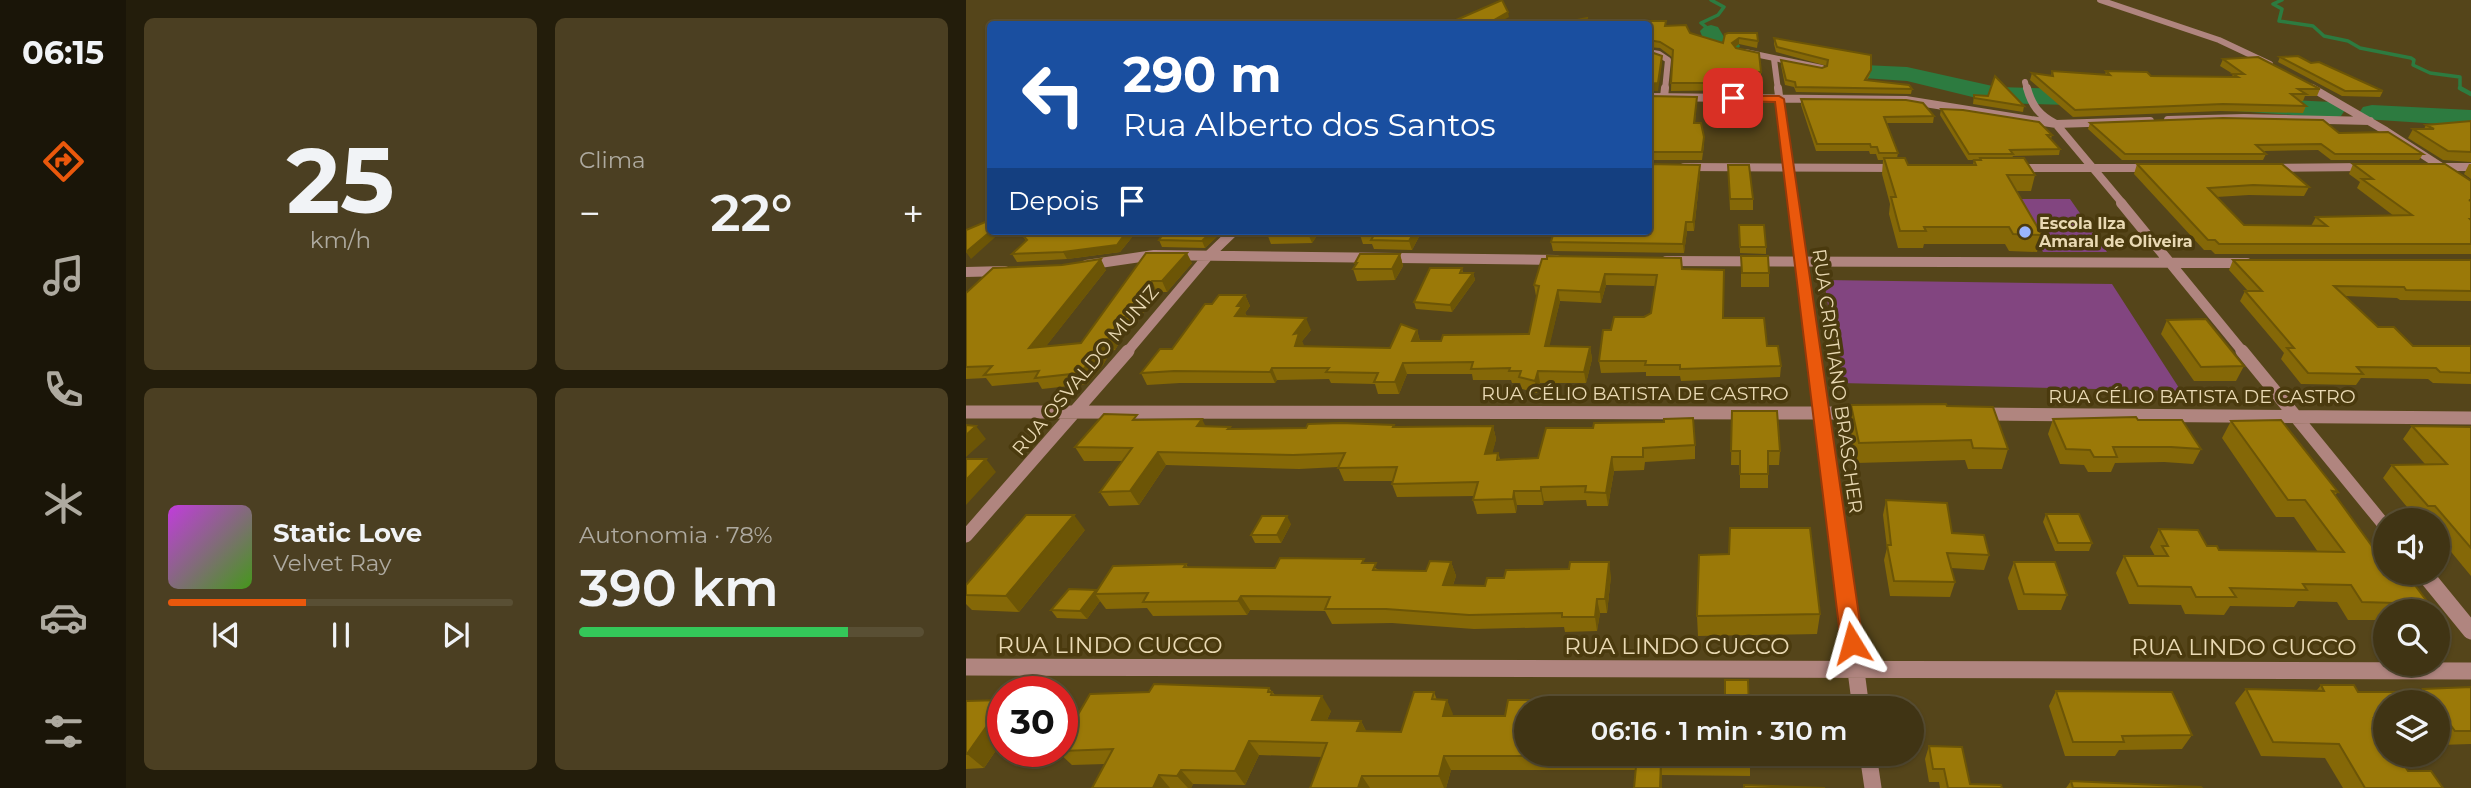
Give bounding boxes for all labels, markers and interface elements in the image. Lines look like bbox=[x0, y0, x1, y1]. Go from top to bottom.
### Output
text: 06:15 bbox=[22, 33, 104, 72]
text: 290 m bbox=[1123, 45, 1282, 104]
icon: left bbox=[1008, 49, 1099, 140]
pin bbox=[1703, 68, 1763, 128]
icon: arrive bbox=[1714, 79, 1752, 117]
text: Rua Alberto dos Santos bbox=[1123, 105, 1496, 144]
text: 25 bbox=[287, 125, 394, 236]
icon: directions bbox=[39, 137, 88, 186]
text: Clima bbox=[579, 146, 646, 174]
text: 22° bbox=[710, 181, 793, 244]
icon: arrive bbox=[1113, 182, 1151, 220]
text: Depois bbox=[1008, 185, 1099, 217]
text: − bbox=[579, 190, 601, 237]
text: + bbox=[902, 190, 924, 237]
place label: Escola Ilza Amaral de Oliveira bbox=[2038, 214, 2193, 251]
marker: Escola Ilza Amaral de Oliveira bbox=[2017, 224, 2033, 240]
text: km/h bbox=[310, 226, 371, 254]
street label: RUA CRISTIANO BRASCHER bbox=[1808, 247, 1867, 515]
icon: music bbox=[39, 251, 88, 300]
street label: RUA OSVALDO MUNIZ bbox=[1007, 280, 1163, 460]
icon: phone bbox=[39, 365, 88, 414]
street label: RUA CÉLIO BATISTA DE CASTRO bbox=[1481, 382, 1789, 405]
street label: RUA CÉLIO BATISTA DE CASTRO bbox=[2048, 385, 2356, 408]
icon: climate bbox=[39, 479, 88, 528]
map controls bbox=[2373, 508, 2450, 767]
button: sound bbox=[2373, 508, 2450, 585]
text: Static Love bbox=[273, 517, 422, 549]
text: Autonomia · 78% bbox=[579, 521, 773, 549]
text: Velvet Ray bbox=[273, 549, 391, 577]
text: 390 km bbox=[579, 556, 779, 619]
icon: car bbox=[39, 593, 88, 642]
button: search bbox=[2373, 599, 2450, 676]
position arrow bbox=[1815, 606, 1889, 680]
icon: previous bbox=[207, 616, 245, 654]
icon: pause bbox=[322, 616, 360, 654]
icon: next bbox=[437, 616, 475, 654]
street label: RUA LINDO CUCCO bbox=[997, 631, 1223, 659]
street label: RUA LINDO CUCCO bbox=[1564, 632, 1790, 660]
street label: RUA LINDO CUCCO bbox=[2131, 633, 2357, 661]
speed limit sign: 30 bbox=[987, 676, 1078, 767]
button: layers bbox=[2373, 690, 2450, 767]
icon: filters bbox=[39, 707, 88, 756]
text: 06:16 · 1 min · 310 m bbox=[1591, 715, 1847, 747]

